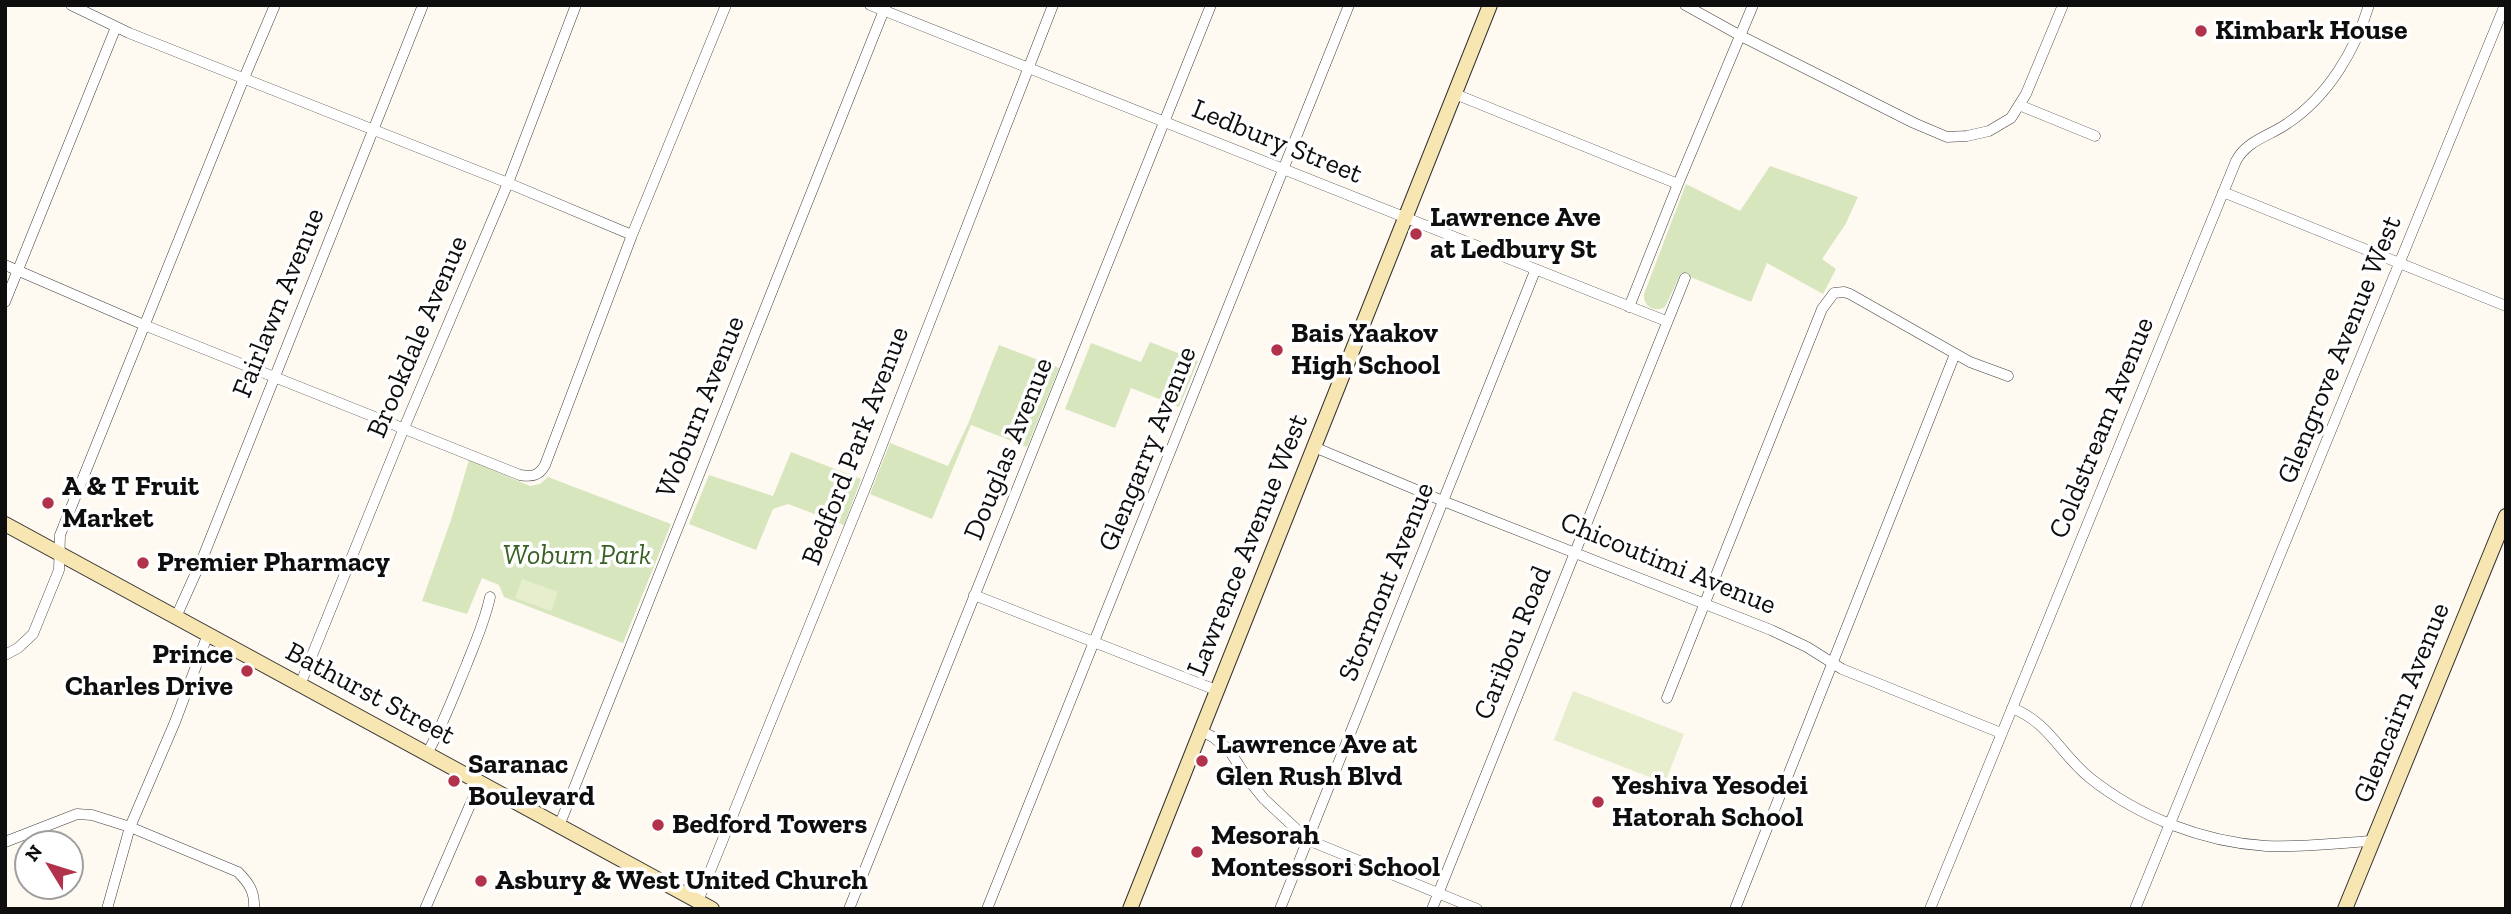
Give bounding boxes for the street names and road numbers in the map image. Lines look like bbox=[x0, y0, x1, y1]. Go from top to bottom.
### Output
street label: Ledbury Street bbox=[1187, 93, 1367, 191]
street label: Fairlawn Avenue bbox=[226, 203, 332, 403]
street label: Glengrove Avenue West bbox=[2271, 211, 2409, 489]
street label: Brookdale Avenue bbox=[360, 231, 476, 443]
street label: Woburn Avenue bbox=[649, 311, 753, 503]
street label: Coldstream Avenue bbox=[2042, 312, 2162, 544]
street label: Bedford Park Avenue bbox=[795, 322, 917, 570]
street label: Glengarry Avenue bbox=[1092, 342, 1204, 556]
street label: Douglas Avenue bbox=[957, 353, 1061, 545]
street label: Lawrence Avenue West bbox=[1180, 409, 1316, 681]
street label: Stormont Avenue bbox=[1332, 478, 1442, 686]
street label: Chicoutimi Avenue bbox=[1555, 505, 1781, 623]
street label: Caribou Road bbox=[1467, 561, 1559, 725]
street label: Glencairn Avenue bbox=[2346, 598, 2458, 808]
street label: Bathurst Street bbox=[280, 635, 460, 753]

